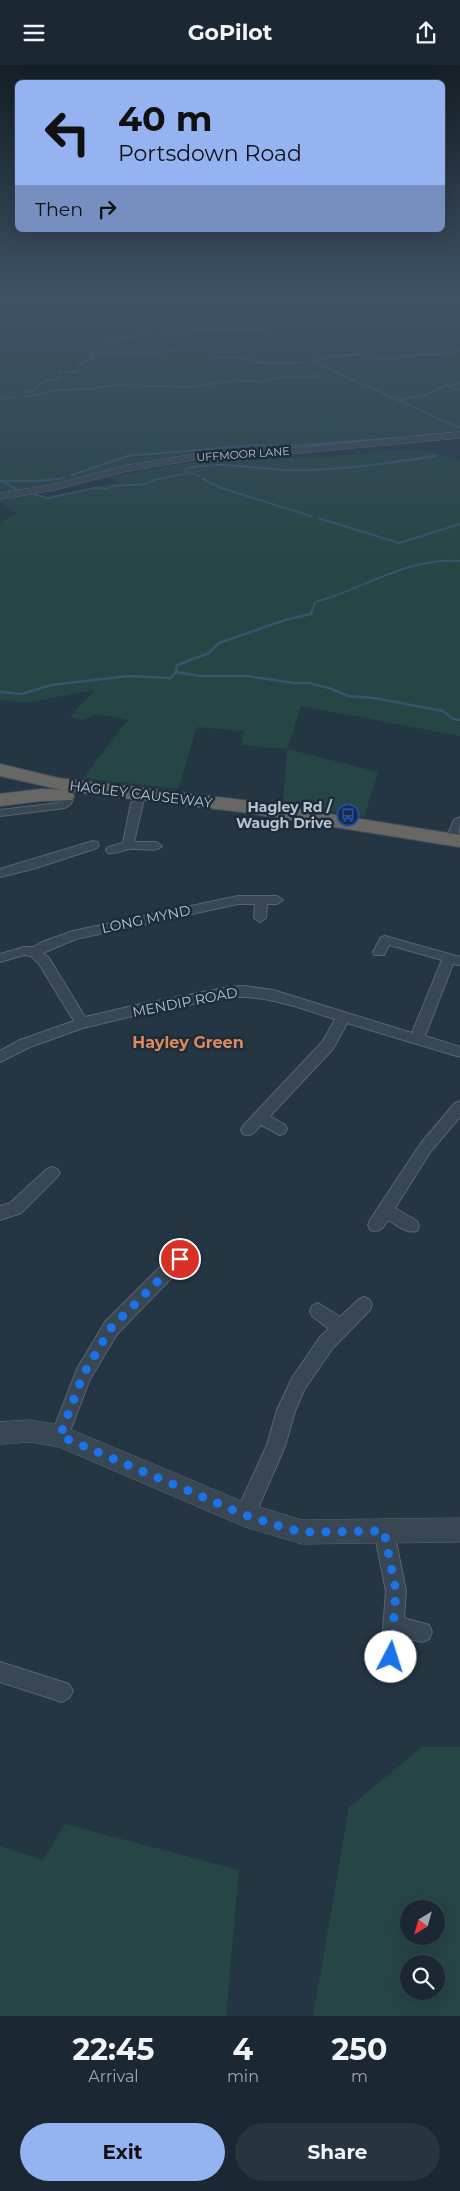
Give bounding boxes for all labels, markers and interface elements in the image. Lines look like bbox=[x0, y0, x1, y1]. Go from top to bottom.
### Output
icon: menu bbox=[20, 19, 48, 47]
text: GoPilot bbox=[188, 19, 272, 46]
icon: share bbox=[412, 19, 440, 47]
text: 40 m bbox=[118, 97, 213, 140]
icon: left bbox=[35, 100, 100, 165]
text: Portsdown Road bbox=[118, 140, 302, 167]
icon: right bbox=[93, 195, 121, 223]
text: Then bbox=[35, 198, 83, 221]
street label: UFFMOOR LANE bbox=[196, 444, 290, 464]
street label: HAGLEY CAUSEWAY bbox=[68, 776, 214, 812]
place label: Hagley Rd / Waugh Drive bbox=[236, 798, 334, 832]
bus stop icon: Hagley Rd / Waugh Drive bbox=[336, 803, 360, 827]
street label: LONG MYND bbox=[100, 901, 192, 937]
street label: MENDIP ROAD bbox=[131, 983, 239, 1021]
district label: Hayley Green bbox=[132, 1033, 244, 1052]
pin bbox=[159, 1238, 201, 1280]
icon: arrive bbox=[166, 1245, 194, 1273]
position arrow bbox=[364, 1630, 416, 1682]
north arrow bbox=[400, 1900, 445, 1945]
map controls bbox=[400, 1900, 445, 2000]
button: search bbox=[400, 1955, 445, 2000]
text: 22:45 bbox=[73, 2031, 154, 2068]
text: 4 bbox=[233, 2031, 253, 2068]
text: 250 bbox=[332, 2031, 387, 2068]
text: Arrival bbox=[88, 2067, 139, 2086]
text: min bbox=[227, 2067, 259, 2086]
text: m bbox=[351, 2067, 368, 2086]
button: Exit bbox=[20, 2123, 225, 2181]
button: Share bbox=[235, 2123, 440, 2181]

